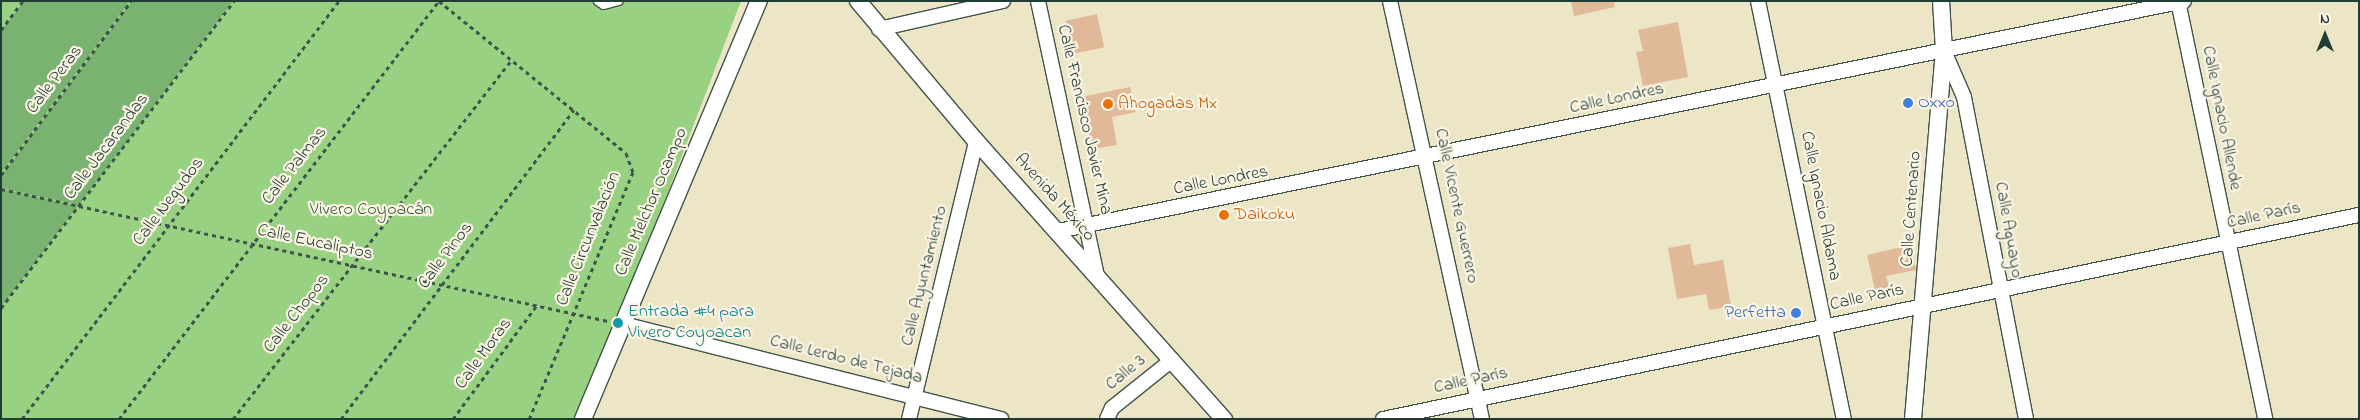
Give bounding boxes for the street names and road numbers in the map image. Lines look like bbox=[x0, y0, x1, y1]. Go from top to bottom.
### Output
street label: Calle Francisco Javier Mina bbox=[1052, 23, 1116, 217]
street label: Calle Peras bbox=[22, 42, 88, 118]
street label: Calle Ignacio Allende bbox=[2196, 44, 2246, 192]
street label: Calle Londres bbox=[1568, 78, 1666, 120]
street label: Calle Jacarandas bbox=[60, 90, 154, 204]
street label: Calle Palmas bbox=[258, 123, 332, 209]
street label: Calle Melchor Ocampo bbox=[611, 125, 693, 279]
street label: Calle Vicente Guerrero bbox=[1429, 126, 1483, 286]
street label: Calle Ignacio Aldama bbox=[1795, 129, 1845, 283]
street label: Avenida México bbox=[1009, 150, 1099, 246]
street label: Calle Centenario bbox=[1897, 150, 1927, 268]
street label: Calle Negudos bbox=[129, 153, 209, 251]
street label: Calle Londres bbox=[1172, 161, 1270, 201]
street label: Calle Circunvalación bbox=[552, 169, 626, 309]
street label: Calle Aguayo bbox=[1989, 180, 2027, 280]
street label: Calle París bbox=[2225, 198, 2303, 234]
street label: Calle Ayuntamiento bbox=[897, 204, 953, 348]
street label: Calle Pinos bbox=[414, 218, 478, 294]
street label: Calle Eucaliptos bbox=[255, 220, 375, 266]
street label: Calle Chopos bbox=[259, 270, 335, 358]
street label: Calle París bbox=[1828, 280, 1906, 316]
street label: Calle Moras bbox=[451, 314, 517, 394]
street label: Calle Lerdo de Tejada bbox=[767, 331, 925, 389]
street label: Calle 3 bbox=[1101, 350, 1151, 396]
street label: Calle París bbox=[1432, 363, 1510, 399]

